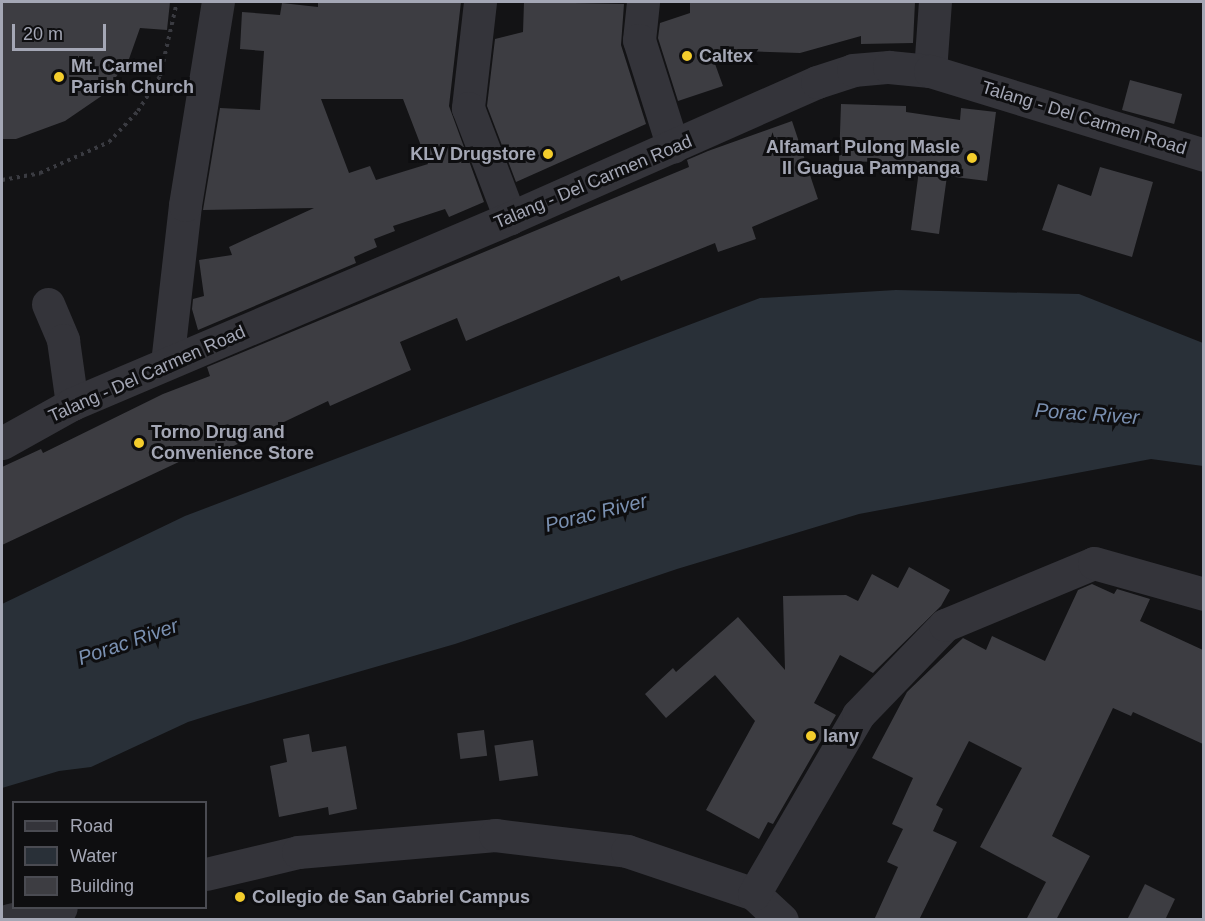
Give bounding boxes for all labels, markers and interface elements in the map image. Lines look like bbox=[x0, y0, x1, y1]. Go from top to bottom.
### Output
scale bar bbox=[15, 12, 110, 50]
text: 20 m bbox=[23, 24, 63, 44]
place label: Caltex bbox=[699, 45, 753, 67]
marker: Caltex bbox=[680, 49, 694, 63]
place label: Mt. Carmel Parish Church bbox=[71, 56, 194, 98]
marker: Mt. Carmel Parish Church bbox=[52, 70, 66, 84]
street label: Talang - Del Carmen Road bbox=[979, 77, 1189, 159]
street label: Talang - Del Carmen Road bbox=[491, 130, 695, 234]
place label: Alfamart Pulong Masle II Guagua Pampanga bbox=[766, 137, 960, 180]
place label: KLV Drugstore bbox=[410, 143, 536, 165]
marker: KLV Drugstore bbox=[541, 147, 555, 161]
marker: Alfamart Pulong Masle II Guagua Pampanga bbox=[965, 151, 979, 165]
street label: Talang - Del Carmen Road bbox=[45, 321, 249, 427]
water label: Porac River bbox=[1034, 398, 1140, 430]
place label: Torno Drug and Convenience Store bbox=[151, 422, 314, 464]
marker: Torno Drug and Convenience Store bbox=[132, 436, 146, 450]
water label: Porac River bbox=[542, 489, 650, 537]
water label: Porac River bbox=[75, 614, 181, 670]
place label: lany bbox=[823, 725, 859, 747]
marker: lany bbox=[804, 729, 818, 743]
legend bbox=[12, 801, 207, 909]
text: Road bbox=[70, 816, 113, 836]
text: Water bbox=[70, 846, 117, 866]
text: Building bbox=[70, 876, 134, 896]
place label: Collegio de San Gabriel Campus bbox=[252, 886, 530, 908]
marker: Collegio de San Gabriel Campus bbox=[233, 890, 247, 904]

